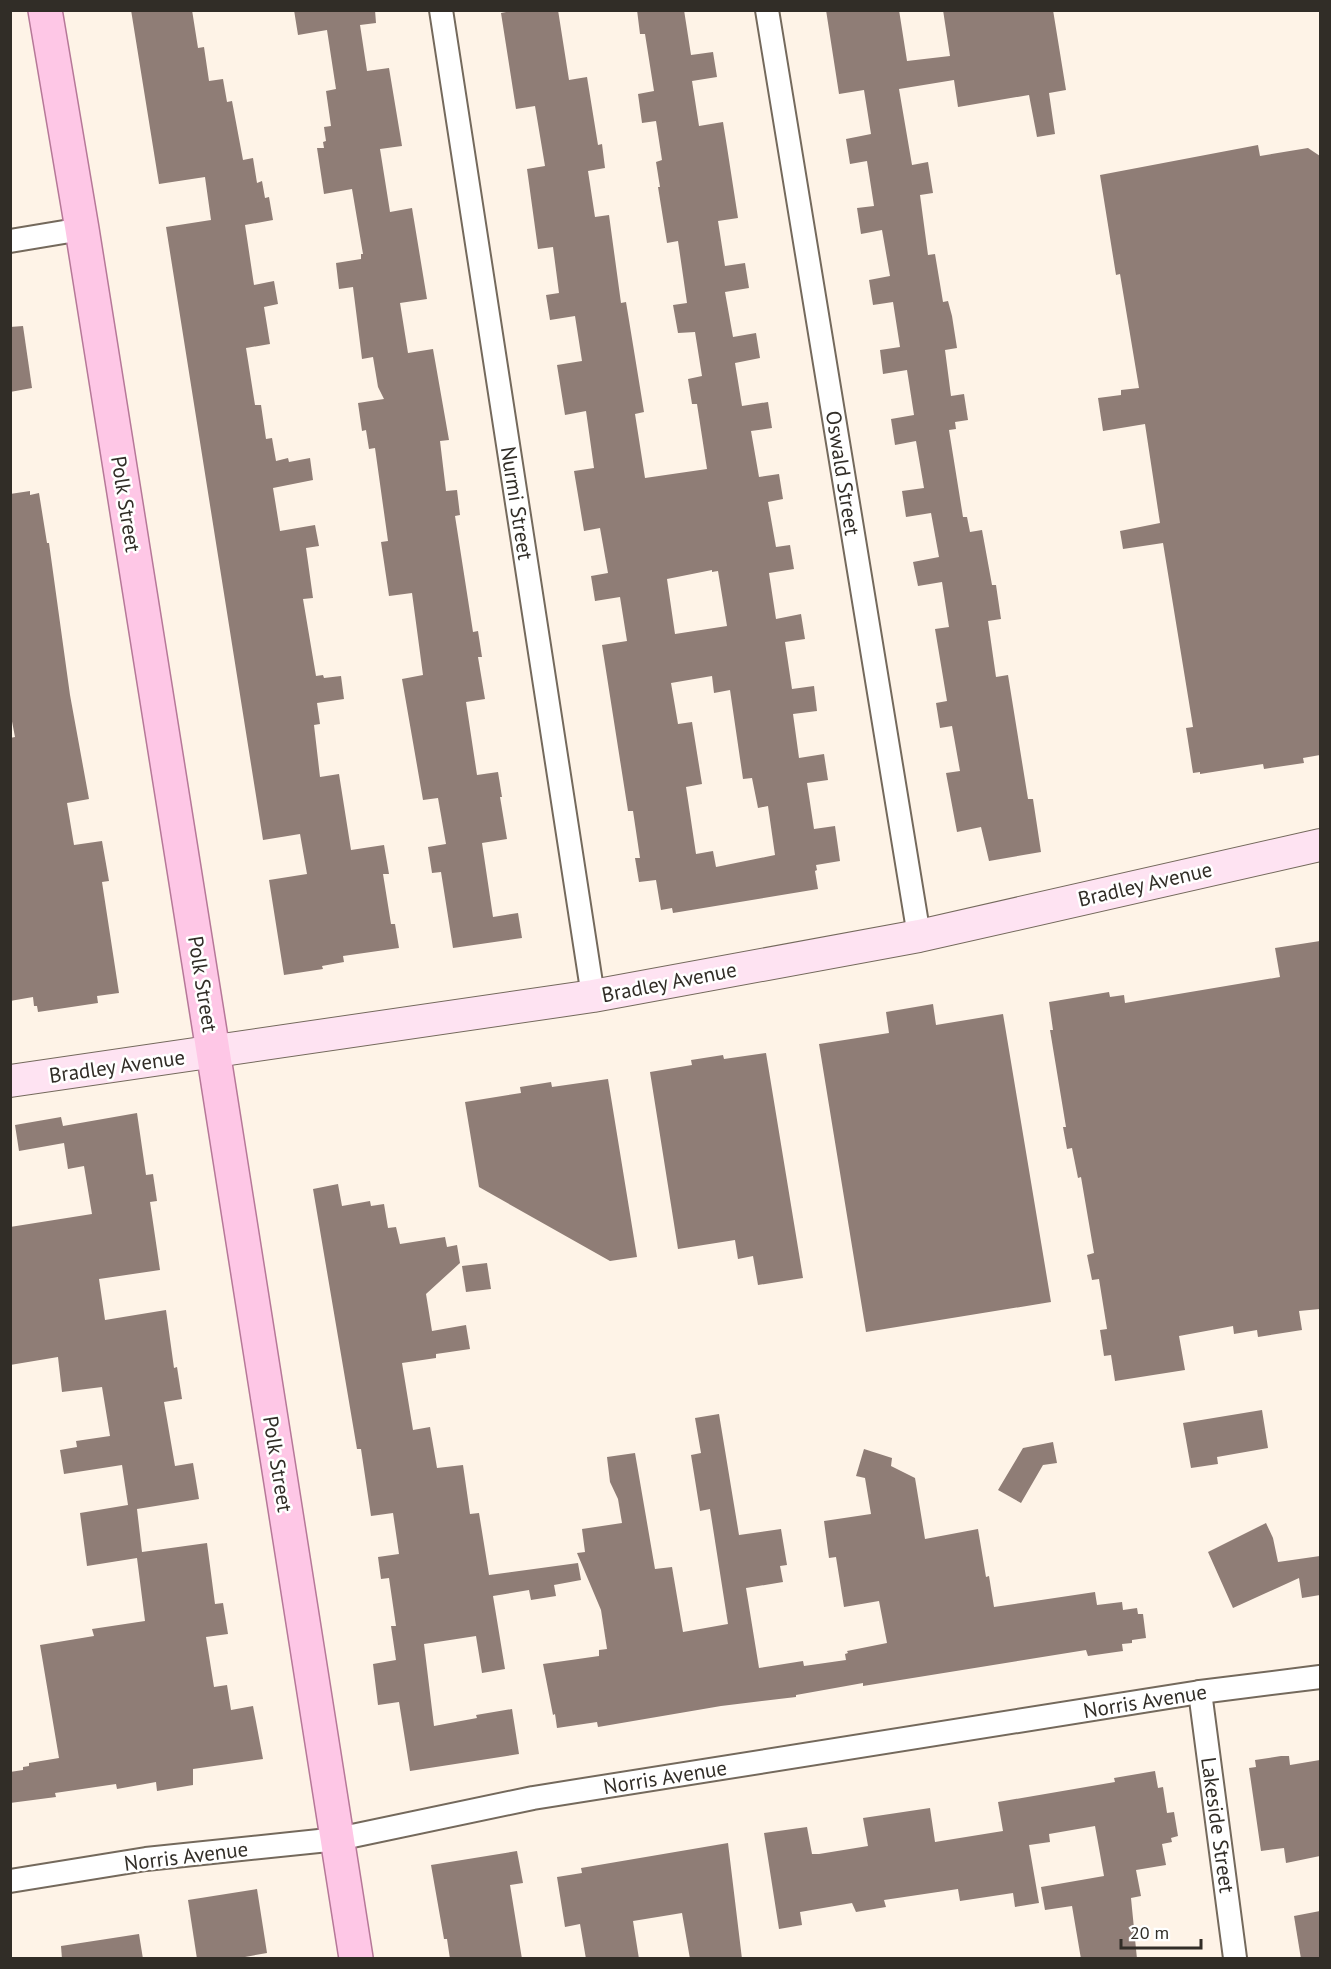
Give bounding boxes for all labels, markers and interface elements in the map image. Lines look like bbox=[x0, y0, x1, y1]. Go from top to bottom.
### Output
street label: Oswald Street bbox=[820, 409, 866, 537]
street label: Nurmi Street bbox=[495, 444, 539, 562]
street label: Polk Street bbox=[105, 454, 147, 554]
street label: Bradley Avenue bbox=[1075, 855, 1215, 913]
street label: Polk Street bbox=[182, 934, 224, 1034]
street label: Bradley Avenue bbox=[599, 956, 739, 1008]
street label: Bradley Avenue bbox=[47, 1043, 187, 1089]
street label: Polk Street bbox=[257, 1414, 299, 1514]
street label: Norris Avenue bbox=[1081, 1678, 1209, 1724]
street label: Norris Avenue bbox=[601, 1754, 729, 1800]
street label: Lakeside Street bbox=[1195, 1755, 1241, 1895]
street label: Norris Avenue bbox=[122, 1835, 250, 1877]
scale bar bbox=[1121, 1912, 1200, 1950]
text: 20 m bbox=[1130, 1921, 1169, 1944]

